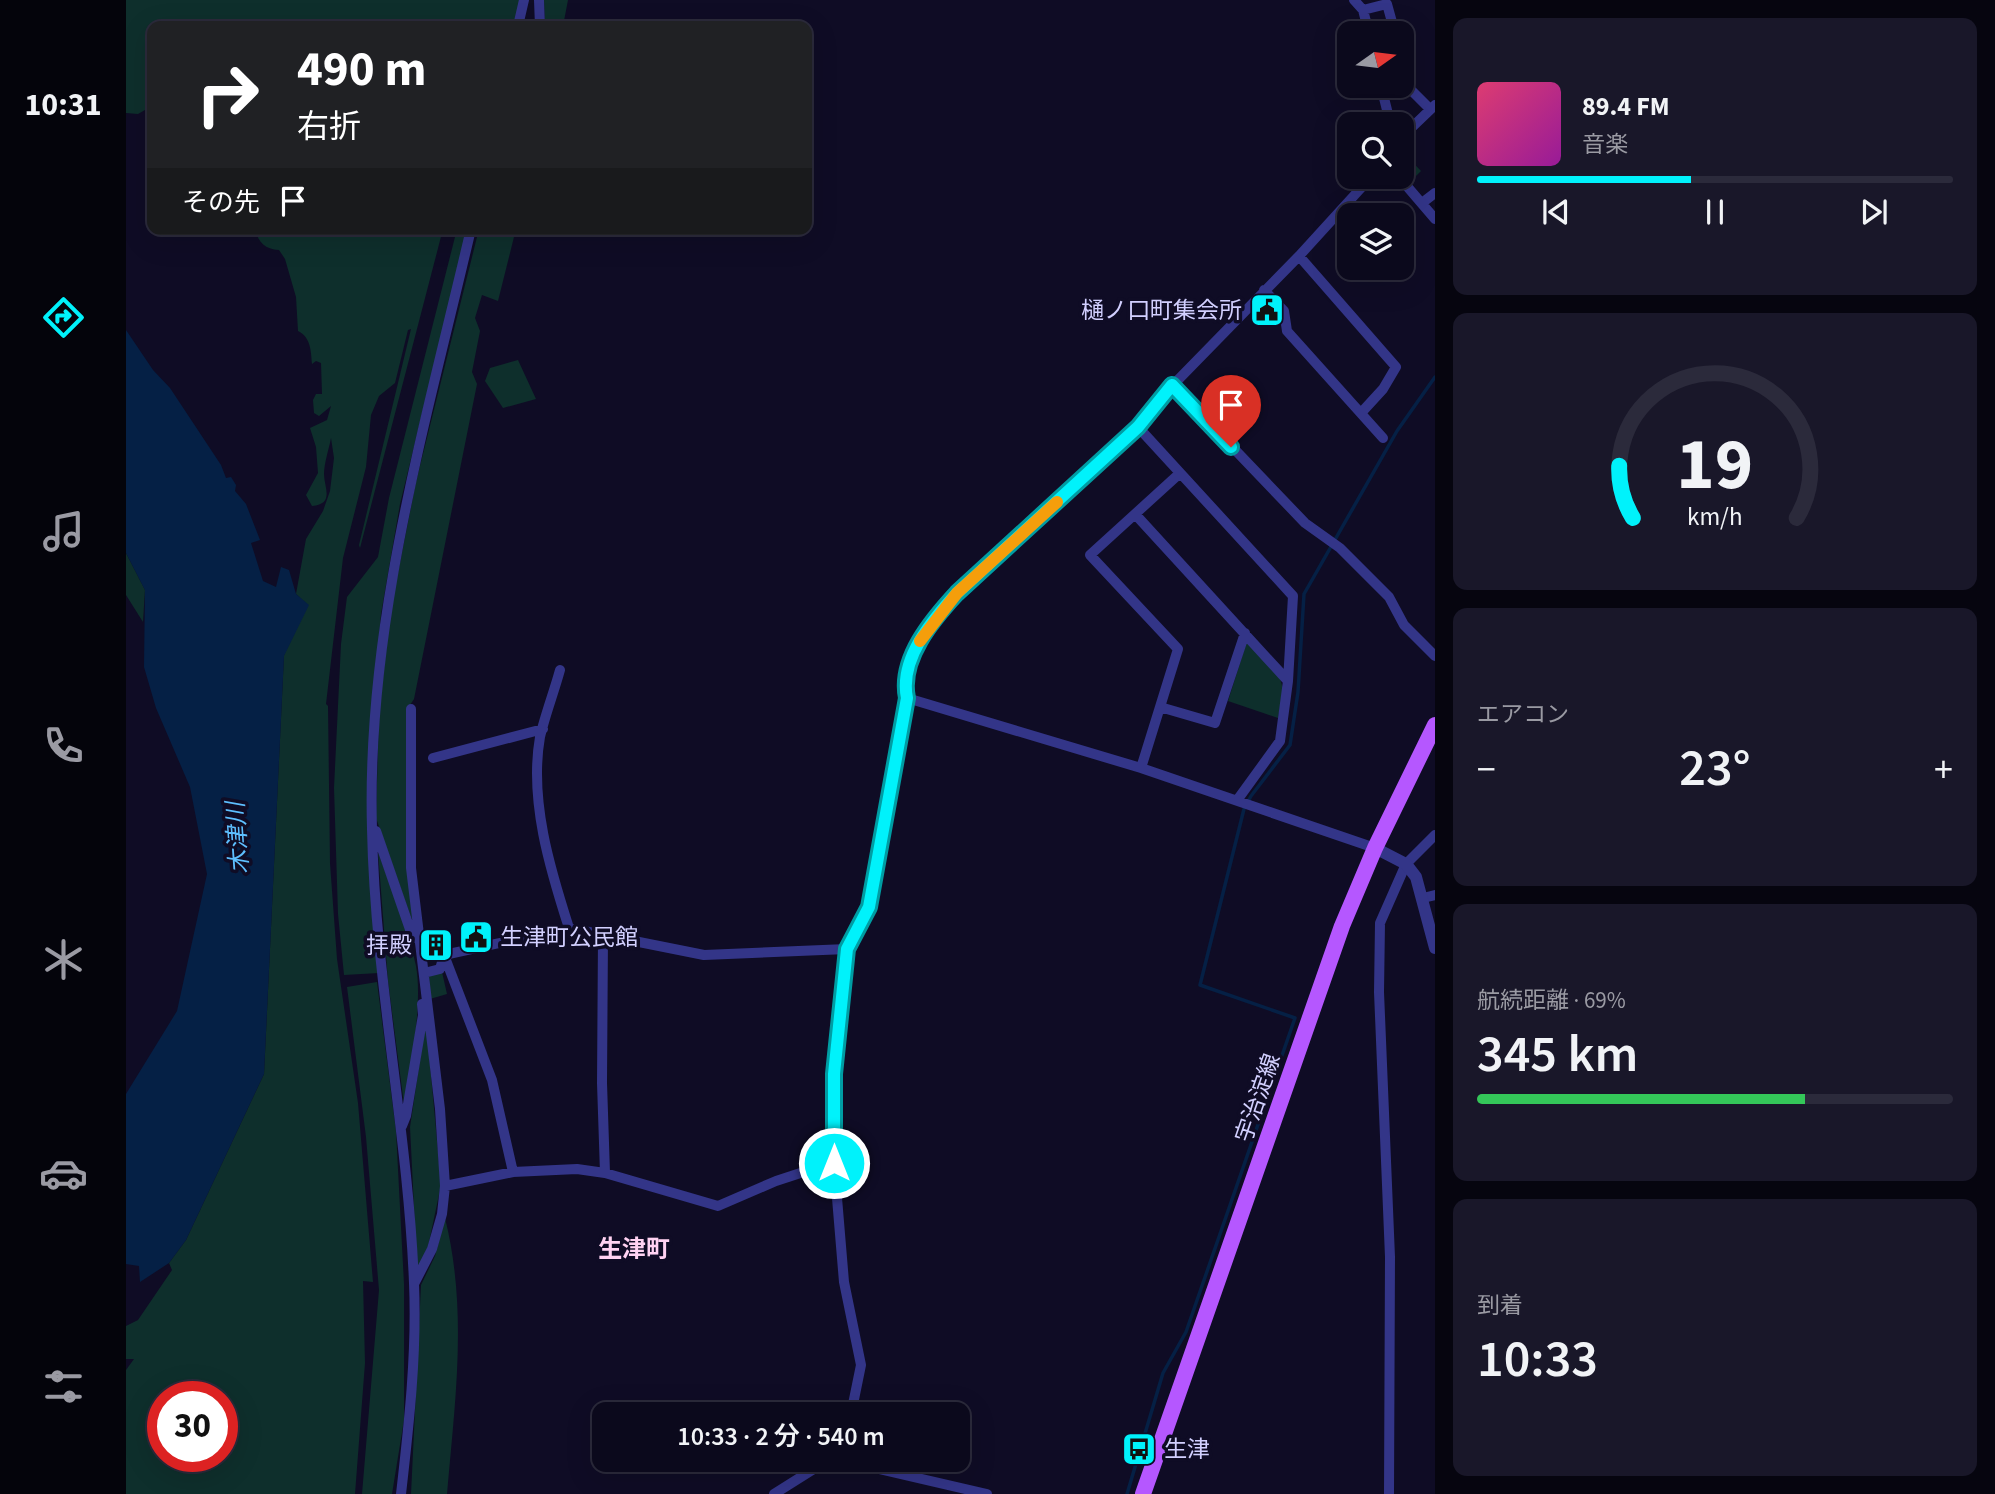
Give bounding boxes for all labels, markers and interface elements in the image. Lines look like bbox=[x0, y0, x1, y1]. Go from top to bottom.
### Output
north arrow bbox=[1337, 21, 1414, 98]
map controls bbox=[1337, 21, 1414, 280]
text: 490 m bbox=[297, 35, 426, 105]
icon: right bbox=[182, 49, 273, 140]
text: 10:31 bbox=[24, 82, 102, 128]
text: 89.4 FM bbox=[1582, 88, 1670, 125]
text: 右折 bbox=[297, 104, 361, 150]
button: search bbox=[1337, 112, 1414, 189]
text: 音楽 bbox=[1582, 128, 1628, 161]
icon: arrive bbox=[274, 182, 312, 220]
text: その先 bbox=[182, 184, 260, 221]
icon: previous bbox=[1537, 193, 1575, 231]
icon: pause bbox=[1696, 193, 1734, 231]
icon: next bbox=[1855, 193, 1893, 231]
button: layers bbox=[1337, 203, 1414, 280]
public building icon: 樋ノ口町集会所 bbox=[1248, 291, 1286, 329]
icon: directions bbox=[39, 293, 88, 342]
place label: 樋ノ口町集会所 bbox=[1081, 294, 1242, 327]
pin bbox=[1201, 375, 1261, 447]
icon: arrive bbox=[1212, 386, 1250, 424]
text: 19 bbox=[1677, 413, 1753, 517]
text: km/h bbox=[1687, 499, 1743, 535]
icon: music bbox=[39, 507, 88, 556]
text: エアコン bbox=[1477, 698, 1569, 731]
icon: phone bbox=[39, 721, 88, 770]
text: 23° bbox=[1679, 732, 1751, 806]
text: − bbox=[1477, 743, 1496, 797]
text: + bbox=[1934, 743, 1953, 797]
water label: 木津川 bbox=[218, 798, 258, 875]
public building icon: 生津町公民館 bbox=[457, 918, 495, 956]
place label: 生津町公民館 bbox=[500, 921, 638, 954]
building icon: 拝殿 bbox=[417, 926, 455, 964]
place label: 拝殿 bbox=[366, 929, 412, 962]
icon: climate bbox=[39, 935, 88, 984]
text: 航続距離 · 69% bbox=[1477, 984, 1626, 1017]
text: 345 km bbox=[1477, 1018, 1638, 1092]
street label: 宇治淀線 bbox=[1227, 1049, 1289, 1147]
position arrow bbox=[797, 1126, 871, 1200]
icon: car bbox=[39, 1149, 88, 1198]
district label: 生津町 bbox=[598, 1232, 670, 1267]
text: 到着 bbox=[1477, 1289, 1523, 1322]
text: 10:33 bbox=[1477, 1323, 1598, 1397]
icon: filters bbox=[39, 1362, 88, 1411]
speed limit sign: 30 bbox=[147, 1381, 238, 1472]
text: 10:33 · 2 分 · 540 m bbox=[677, 1418, 885, 1455]
bus stop icon: 生津 bbox=[1120, 1430, 1158, 1468]
place label: 生津 bbox=[1164, 1433, 1210, 1466]

